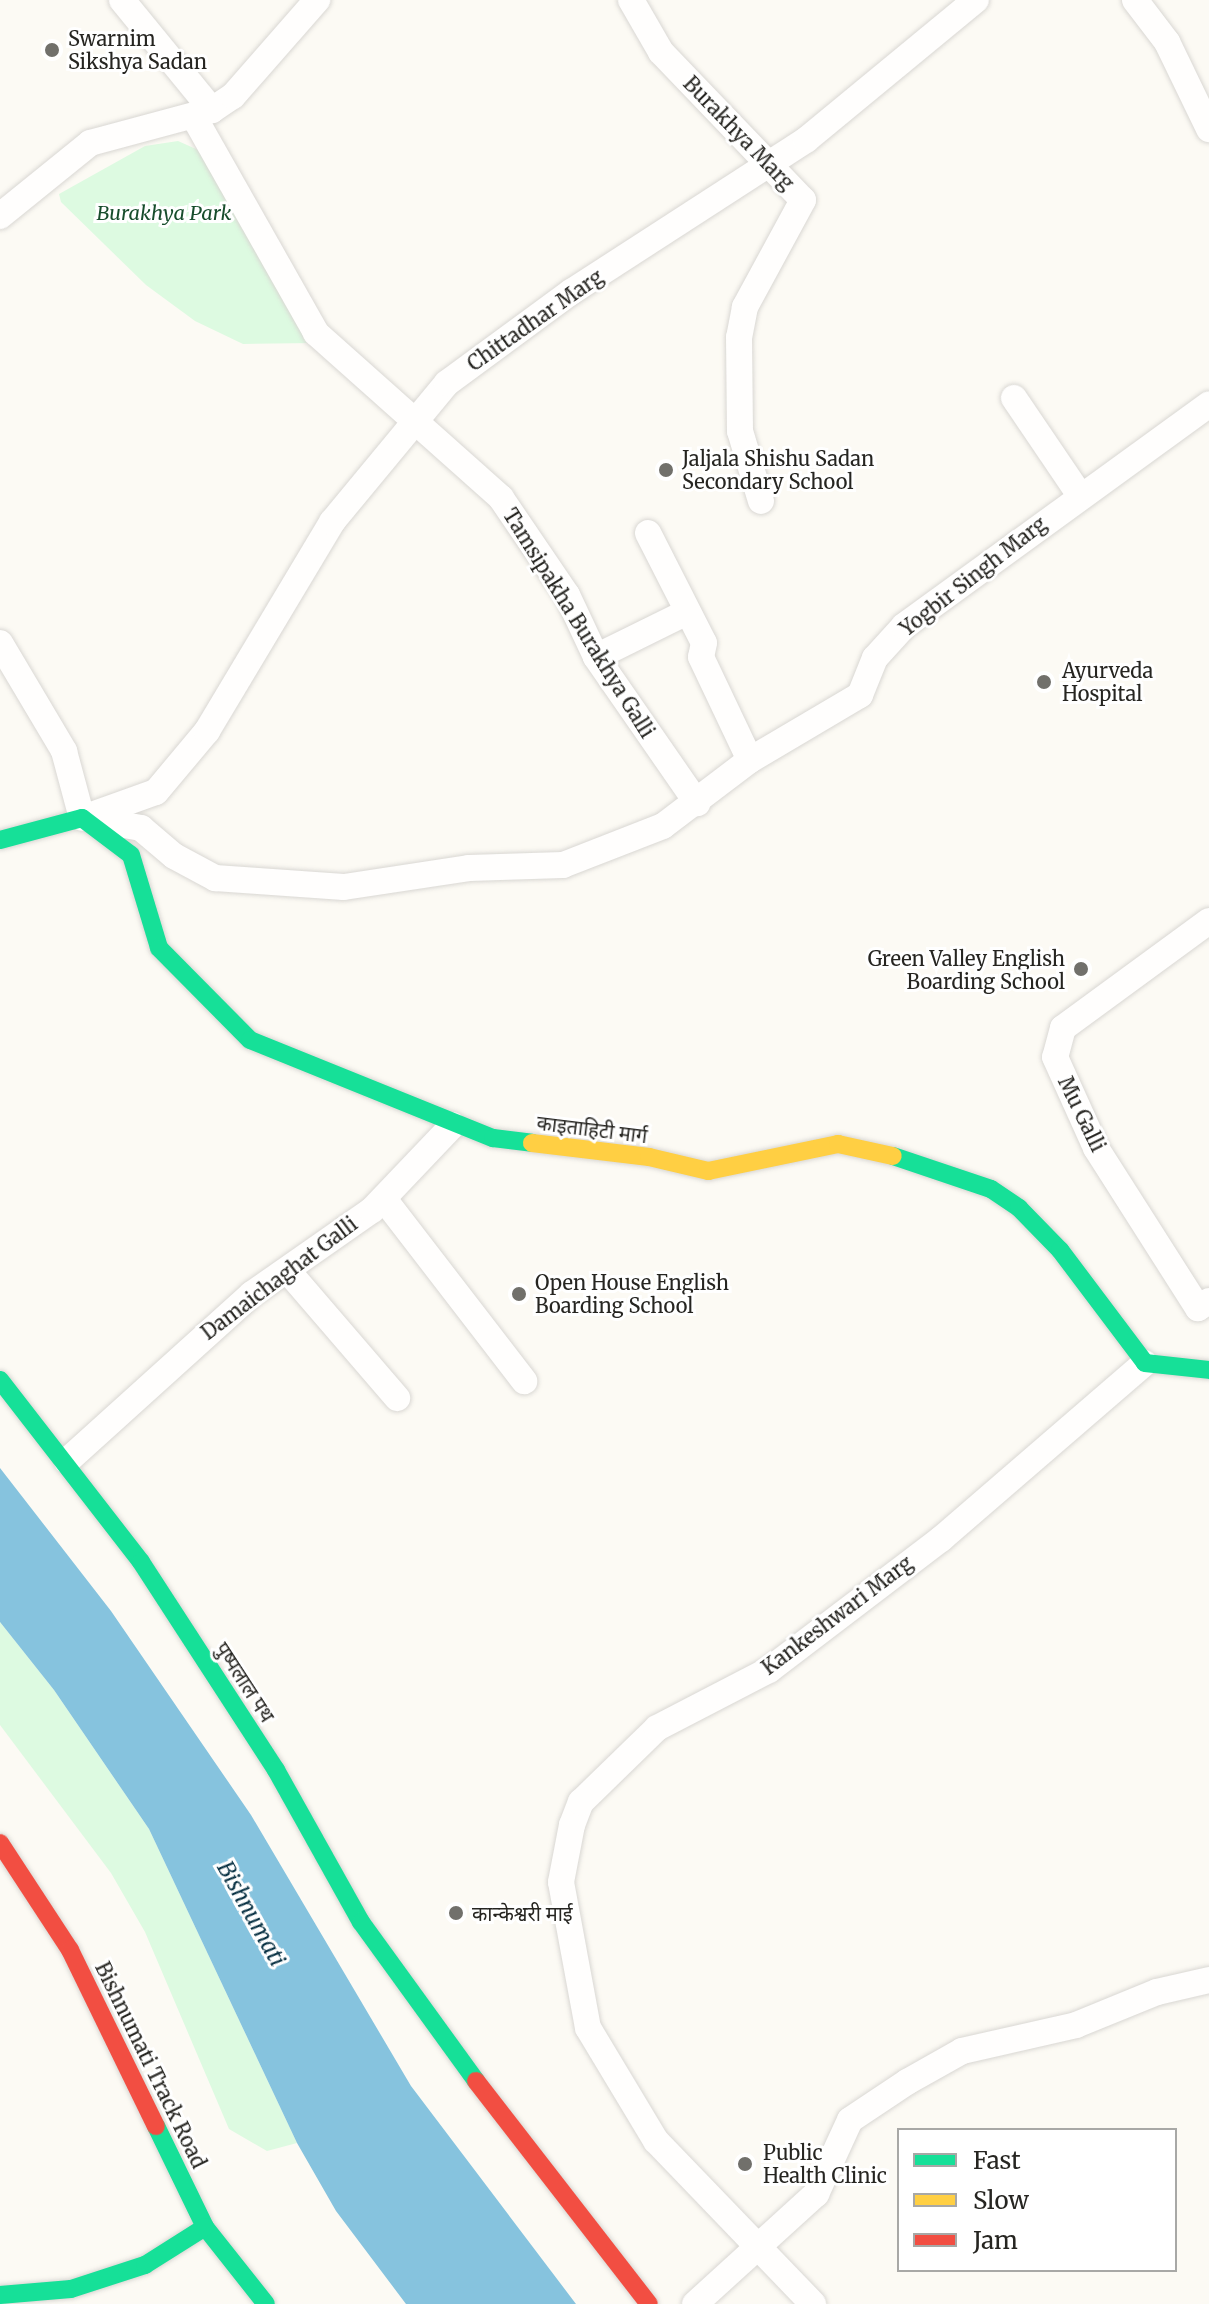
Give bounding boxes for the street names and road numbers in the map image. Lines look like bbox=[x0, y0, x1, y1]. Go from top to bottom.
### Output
street label: Burakhya Marg bbox=[679, 71, 799, 195]
street label: Chittadhar Marg bbox=[463, 264, 607, 376]
street label: Tamsipakha Burakhya Galli bbox=[498, 504, 660, 742]
street label: Yogbir Singh Marg bbox=[895, 511, 1051, 641]
street label: Mu Galli bbox=[1053, 1072, 1111, 1156]
street label: काइताहिटी मार्ग bbox=[535, 1110, 649, 1148]
street label: Damaichaghat Galli bbox=[196, 1212, 362, 1344]
street label: Kankeshwari Marg bbox=[757, 1551, 917, 1679]
street label: पुष्पलाल पथ bbox=[210, 1638, 280, 1726]
street label: Bishnumati Track Road bbox=[91, 1958, 211, 2172]

